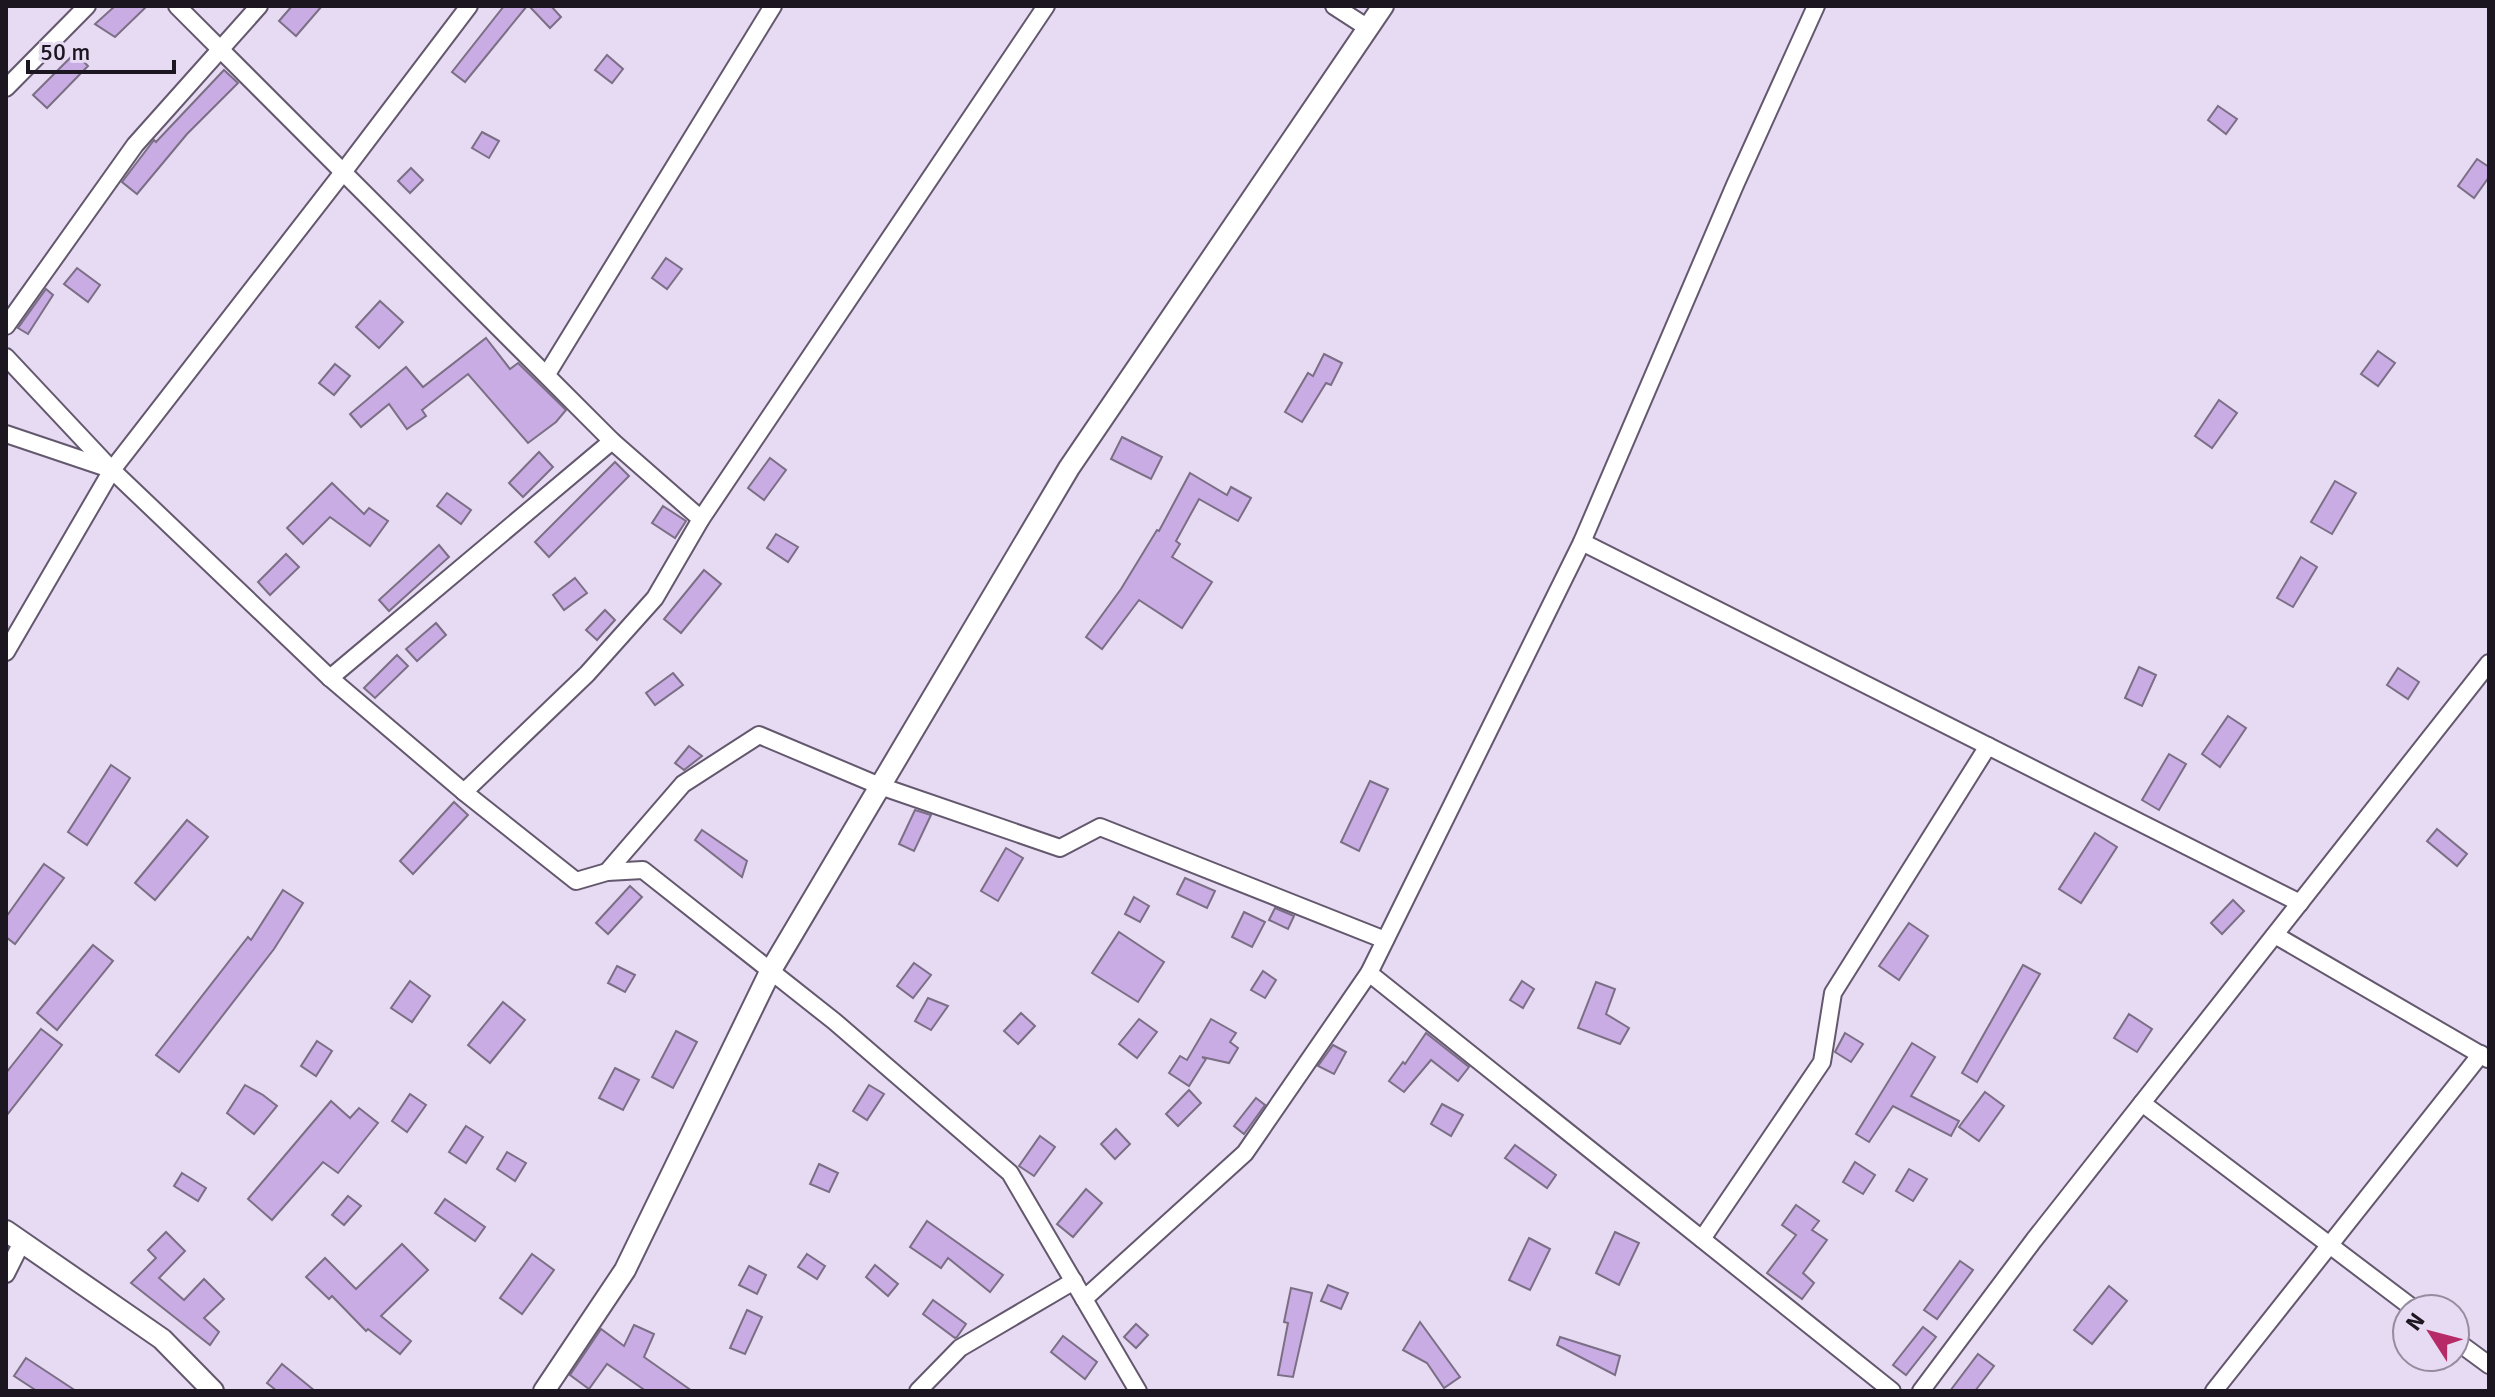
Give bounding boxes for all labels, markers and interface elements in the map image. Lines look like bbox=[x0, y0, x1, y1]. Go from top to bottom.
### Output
scale bar bbox=[28, 24, 174, 74]
text: 50 m bbox=[40, 37, 90, 67]
north arrow bbox=[2391, 1293, 2471, 1373]
text: N bbox=[2400, 1307, 2431, 1336]

